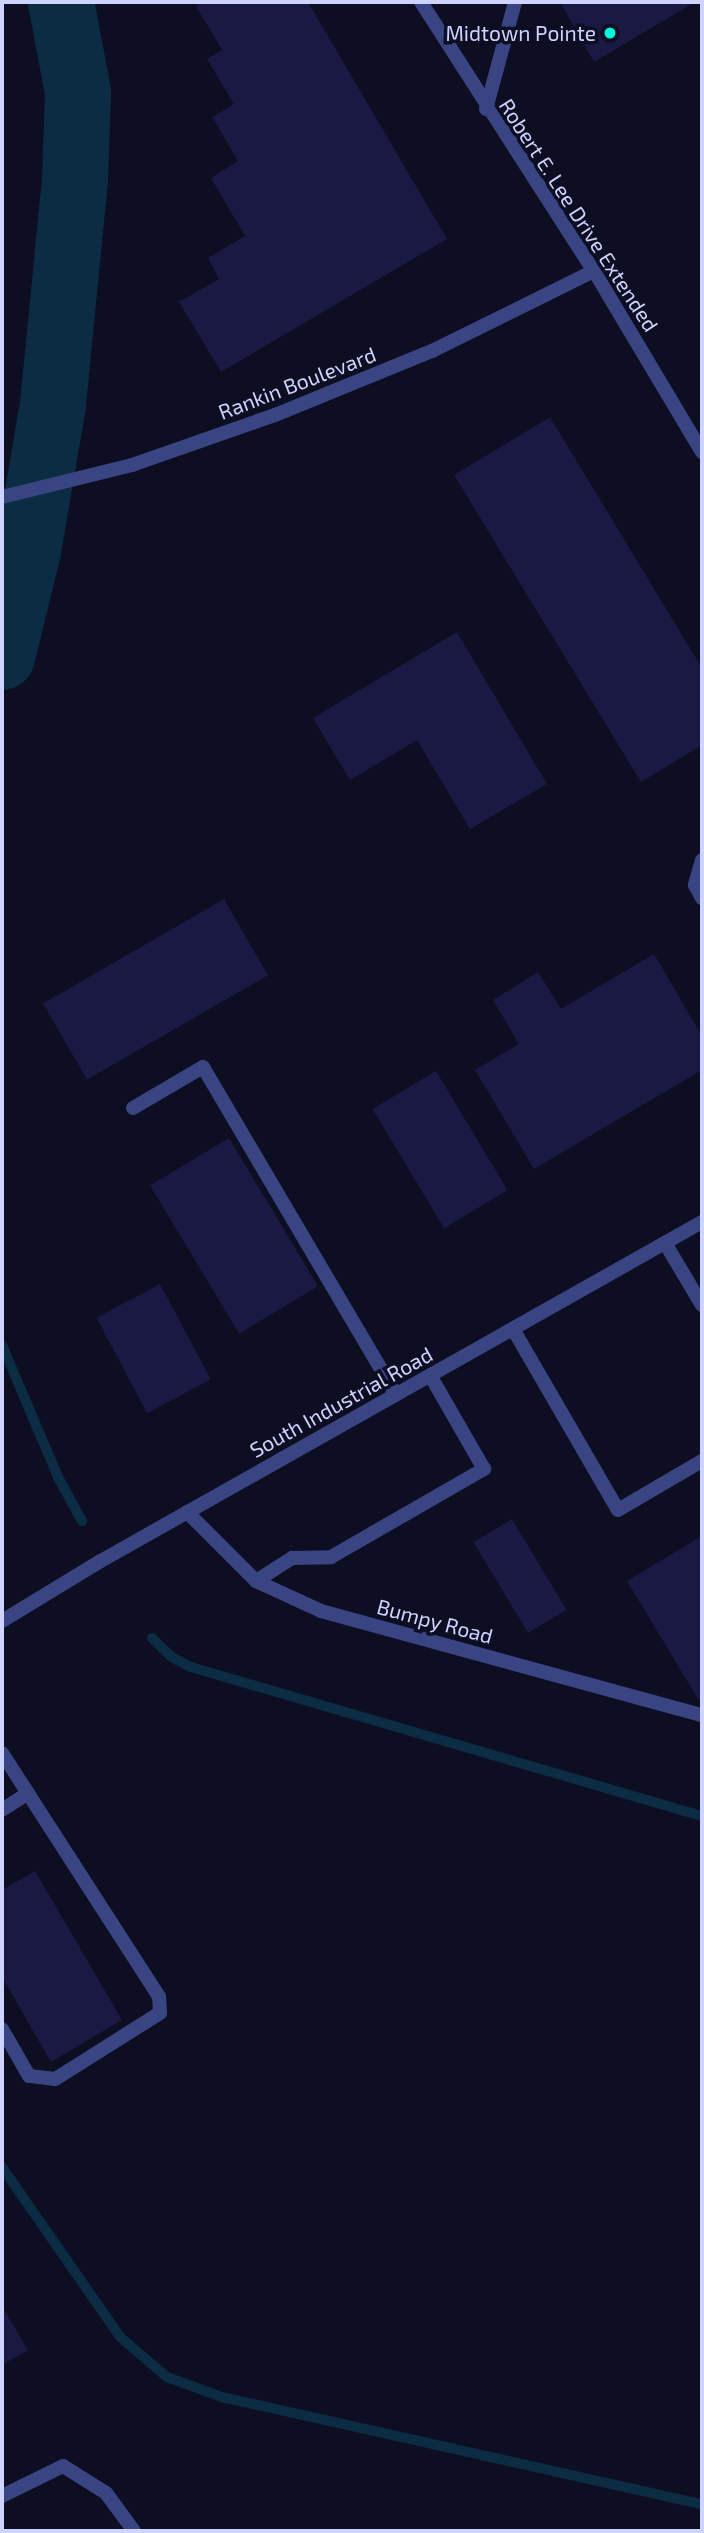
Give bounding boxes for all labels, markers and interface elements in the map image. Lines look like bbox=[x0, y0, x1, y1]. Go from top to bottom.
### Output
place label: Midtown Pointe bbox=[445, 20, 596, 46]
marker: Midtown Pointe bbox=[602, 25, 618, 41]
street label: Robert E. Lee Drive Extended bbox=[494, 94, 664, 336]
street label: Rankin Boulevard bbox=[215, 341, 379, 425]
street label: South Industrial Road bbox=[245, 1341, 437, 1463]
street label: Bumpy Road bbox=[374, 1593, 496, 1649]

